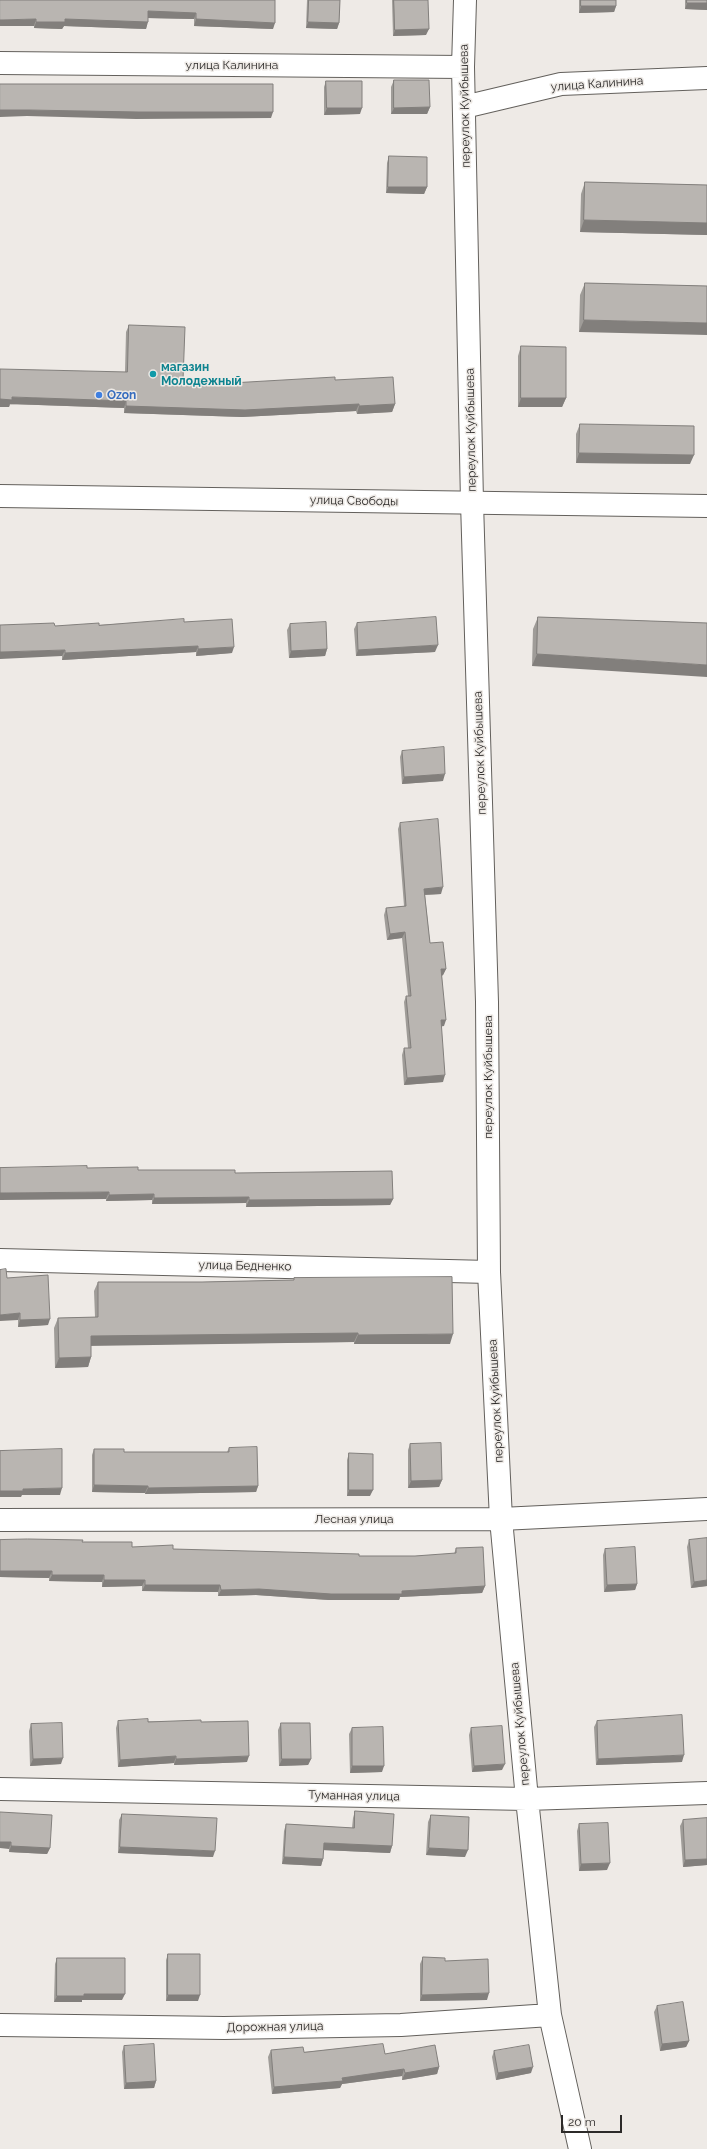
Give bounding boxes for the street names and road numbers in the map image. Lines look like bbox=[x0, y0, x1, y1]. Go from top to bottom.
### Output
street label: переулок Куйбышева bbox=[457, 44, 473, 168]
street label: улица Калинина bbox=[186, 58, 278, 72]
street label: улица Калинина bbox=[550, 74, 644, 94]
street label: переулок Куйбышева bbox=[463, 368, 479, 492]
street label: улица Свободы bbox=[310, 493, 398, 509]
street label: переулок Куйбышева bbox=[471, 691, 489, 815]
street label: переулок Куйбышева bbox=[481, 1015, 495, 1139]
street label: улица Бедненко bbox=[198, 1258, 292, 1274]
street label: переулок Куйбышева bbox=[486, 1339, 506, 1463]
street label: Лесная улица bbox=[314, 1512, 394, 1526]
street label: переулок Куйбышева bbox=[507, 1662, 533, 1786]
street label: Туманная улица bbox=[308, 1788, 400, 1804]
street label: Дорожная улица bbox=[226, 2019, 324, 2035]

